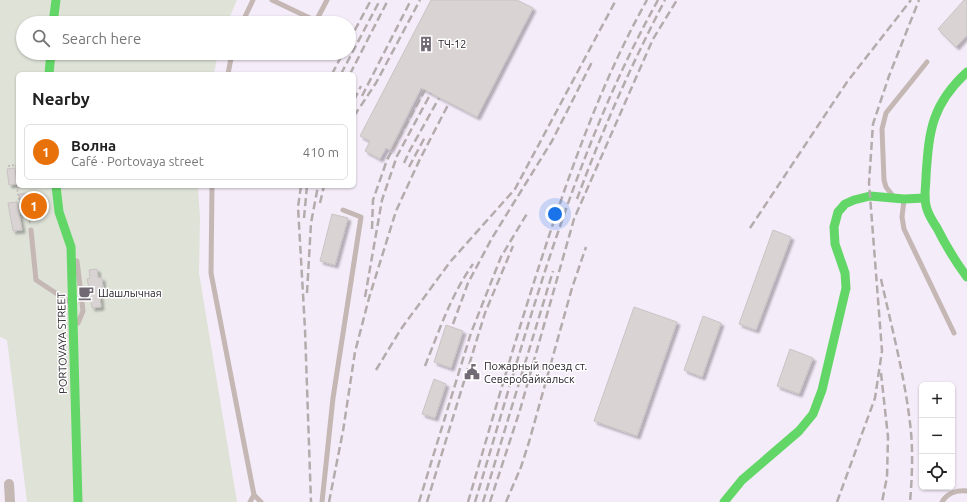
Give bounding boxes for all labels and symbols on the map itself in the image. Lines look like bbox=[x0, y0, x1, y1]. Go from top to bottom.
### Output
building icon: ТЧ-12 bbox=[417, 35, 435, 53]
place label: ТЧ-12 bbox=[438, 38, 467, 50]
pin: 1 bbox=[21, 191, 47, 221]
your location bbox=[545, 204, 565, 224]
cafe icon: Шашлычная bbox=[77, 284, 95, 302]
place label: Шашлычная bbox=[98, 287, 162, 299]
street label: PORTOVAYA STREET bbox=[55, 292, 69, 394]
place label: Пожарный поезд ст. Северобайкальск bbox=[484, 360, 587, 385]
public building icon: Пожарный поезд ст. Северобайкальск bbox=[463, 363, 481, 381]

